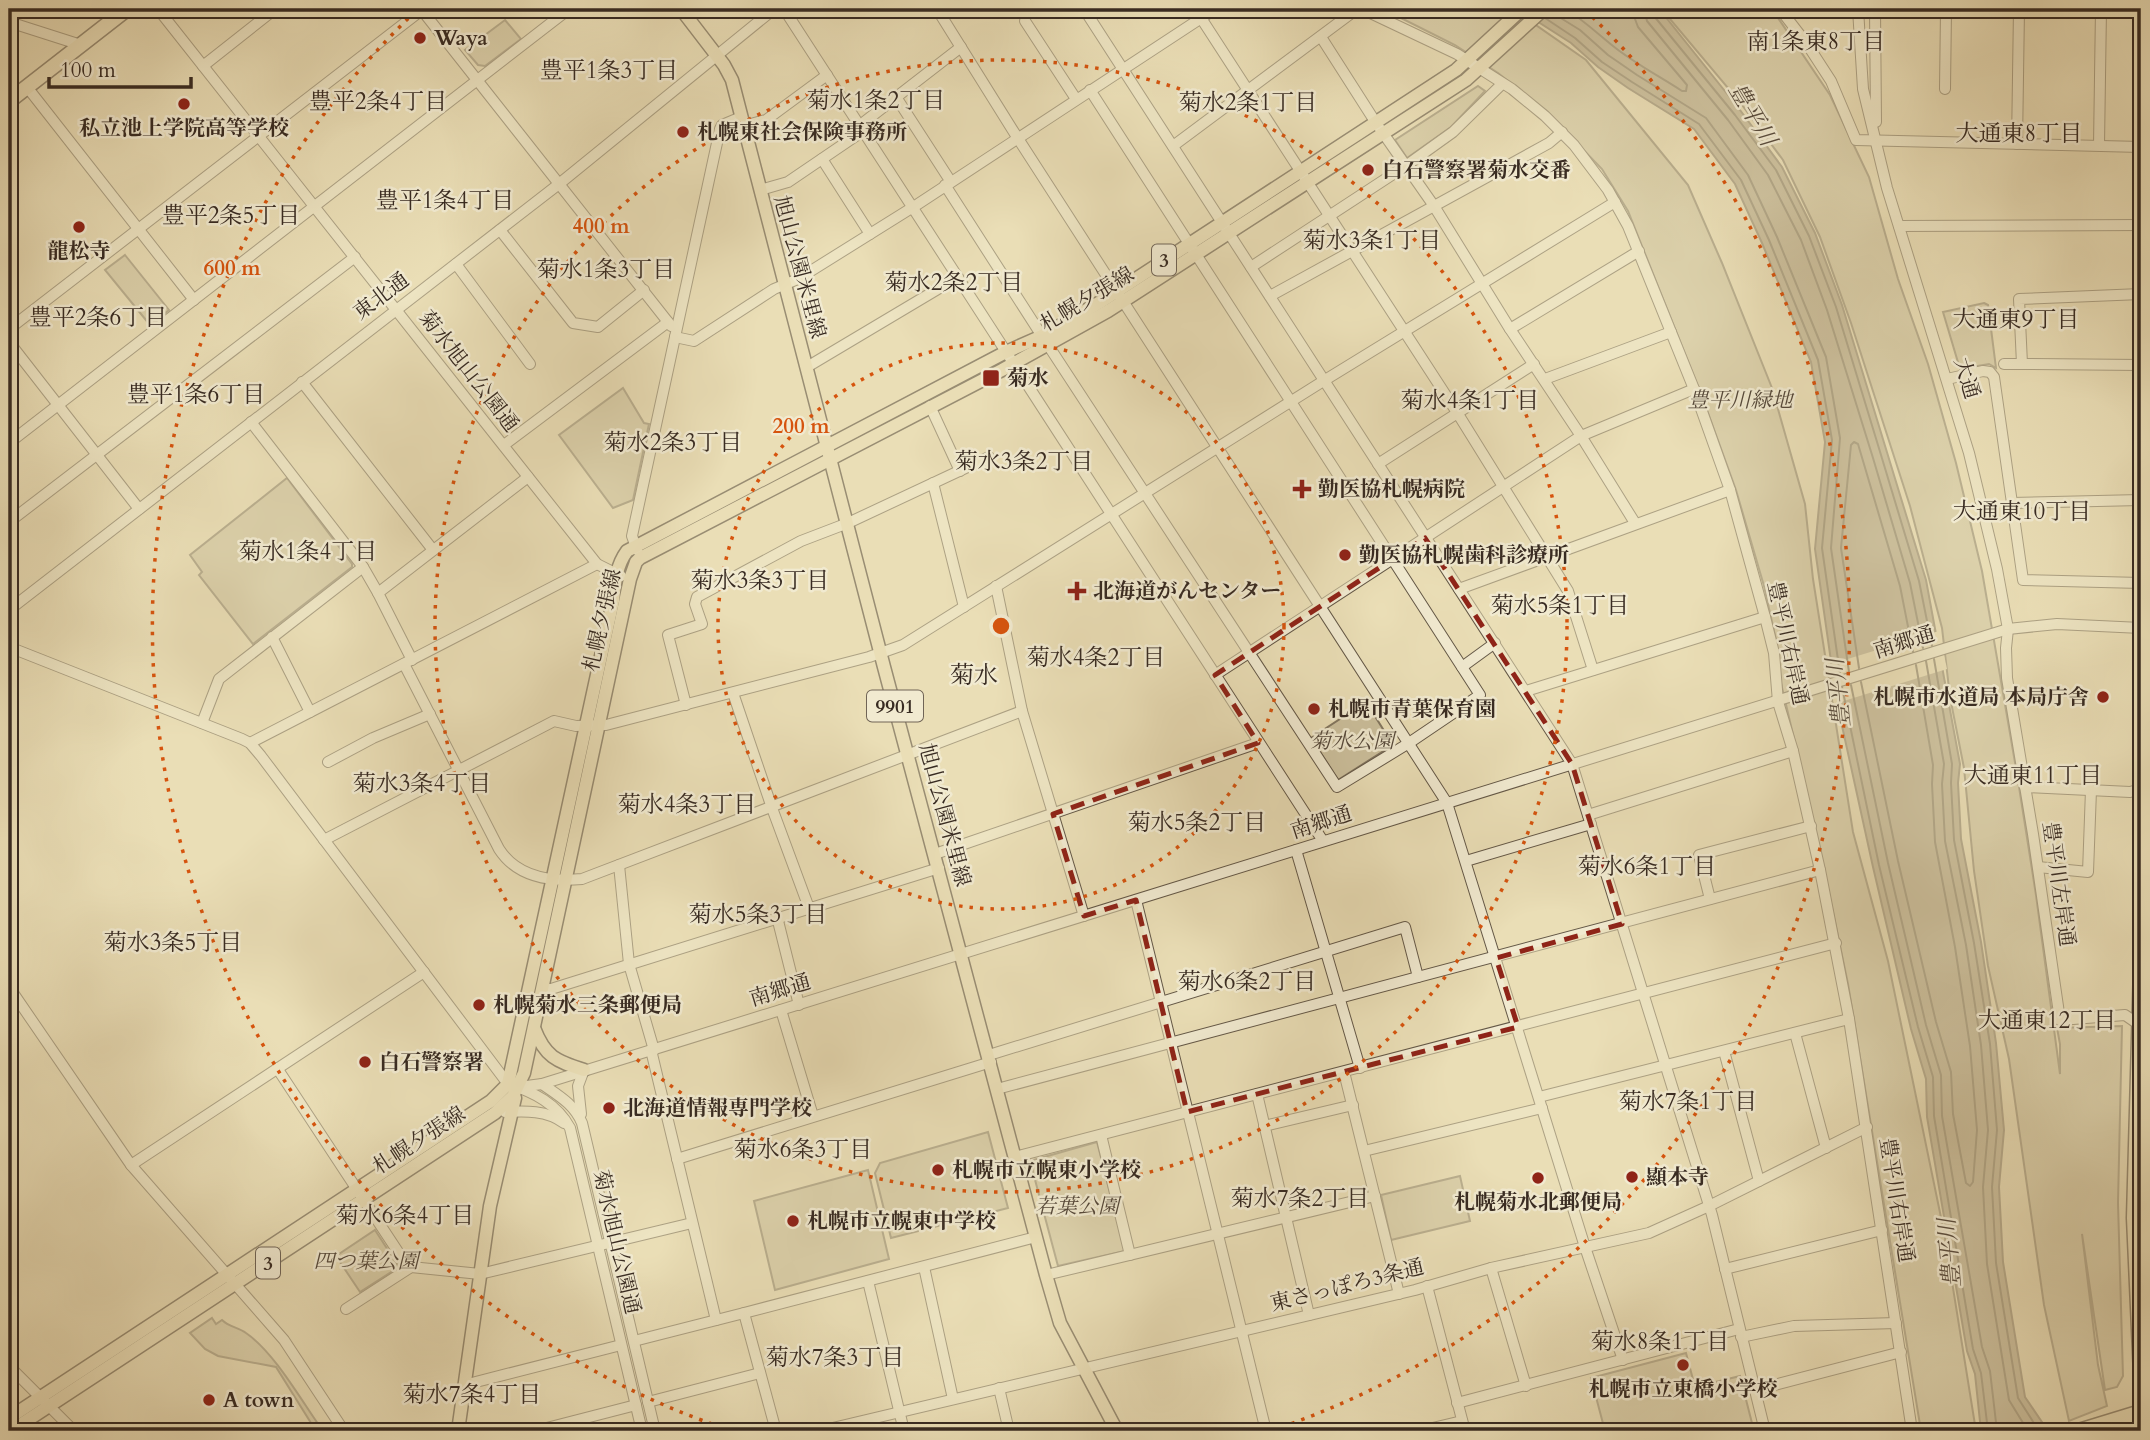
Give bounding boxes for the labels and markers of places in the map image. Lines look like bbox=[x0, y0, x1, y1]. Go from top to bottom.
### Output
place label: Waya bbox=[433, 24, 488, 53]
marker: Waya bbox=[412, 30, 428, 46]
marker: 私立池上学院高等学校 bbox=[176, 96, 192, 112]
place label: 私立池上学院高等学校 bbox=[79, 114, 289, 143]
place label: 札幌東社会保険事務所 bbox=[697, 118, 907, 147]
marker: 札幌東社会保険事務所 bbox=[675, 124, 691, 140]
place label: 白石警察署菊水交番 bbox=[1382, 156, 1571, 185]
marker: 白石警察署菊水交番 bbox=[1360, 162, 1376, 178]
marker: 龍松寺 bbox=[71, 219, 87, 235]
place label: 龍松寺 bbox=[48, 237, 111, 266]
place label: 菊水 bbox=[1007, 364, 1049, 393]
marker: 菊水 bbox=[981, 368, 1001, 388]
place label: 勤医協札幌病院 bbox=[1318, 475, 1465, 504]
marker: 勤医協札幌病院 bbox=[1292, 479, 1312, 499]
place label: 勤医協札幌歯科診療所 bbox=[1359, 541, 1569, 570]
marker: 勤医協札幌歯科診療所 bbox=[1337, 547, 1353, 563]
place label: 北海道がんセンター bbox=[1093, 577, 1281, 606]
marker: 北海道がんセンター bbox=[1067, 581, 1087, 601]
centre of rings bbox=[989, 614, 1013, 638]
place label: 札幌市水道局 本局庁舎 bbox=[1873, 683, 2089, 712]
marker: 札幌市水道局 本局庁舎 bbox=[2095, 689, 2111, 705]
place label: 札幌市青葉保育園 bbox=[1328, 695, 1496, 724]
marker: 札幌市青葉保育園 bbox=[1306, 701, 1322, 717]
place label: 札幌菊水三条郵便局 bbox=[493, 991, 682, 1020]
marker: 札幌菊水三条郵便局 bbox=[471, 997, 487, 1013]
place label: 白石警察署 bbox=[379, 1048, 484, 1077]
marker: 白石警察署 bbox=[357, 1054, 373, 1070]
place label: 北海道情報専門学校 bbox=[623, 1094, 812, 1123]
marker: 北海道情報専門学校 bbox=[601, 1100, 617, 1116]
place label: 札幌市立幌東小学校 bbox=[952, 1156, 1141, 1185]
marker: 札幌市立幌東小学校 bbox=[930, 1162, 946, 1178]
place label: 顯本寺 bbox=[1646, 1163, 1709, 1192]
marker: 顯本寺 bbox=[1624, 1169, 1640, 1185]
marker: 札幌菊水北郵便局 bbox=[1530, 1170, 1546, 1186]
place label: 札幌菊水北郵便局 bbox=[1454, 1188, 1622, 1217]
place label: 札幌市立幌東中学校 bbox=[807, 1207, 996, 1236]
marker: 札幌市立幌東中学校 bbox=[785, 1213, 801, 1229]
marker: 札幌市立東橋小学校 bbox=[1675, 1357, 1691, 1373]
place label: 札幌市立東橋小学校 bbox=[1589, 1375, 1778, 1404]
place label: A town bbox=[223, 1386, 295, 1415]
marker: A town bbox=[201, 1392, 217, 1408]

